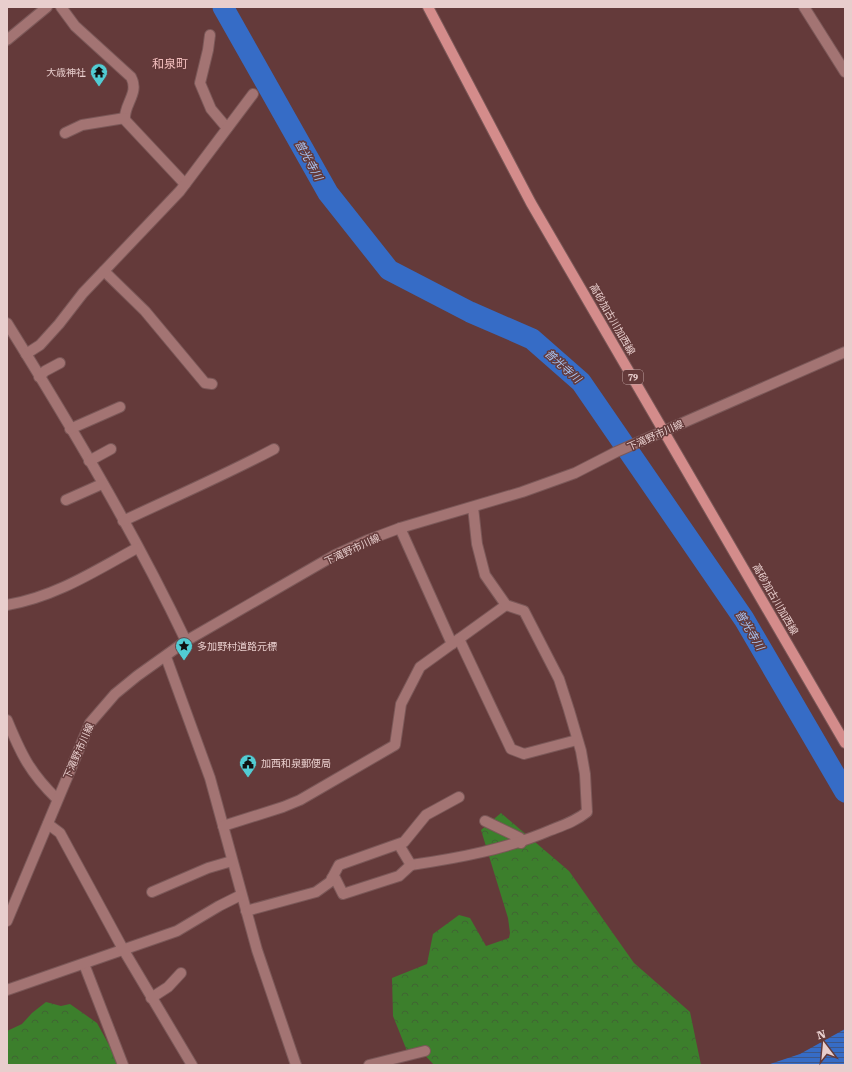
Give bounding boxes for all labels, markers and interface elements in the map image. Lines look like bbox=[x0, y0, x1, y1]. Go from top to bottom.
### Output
district label: 和泉町 bbox=[152, 57, 188, 71]
temple icon: 大歳神社 bbox=[89, 62, 109, 87]
place label: 大歳神社 bbox=[46, 67, 86, 78]
water label: 普光寺川 bbox=[292, 138, 325, 184]
street label: 高砂加古川加西線 bbox=[588, 282, 637, 357]
water label: 普光寺川 bbox=[542, 347, 584, 387]
road number: 79 bbox=[623, 370, 643, 384]
street label: 下滝野市川線 bbox=[626, 418, 685, 453]
street label: 下滝野市川線 bbox=[323, 532, 382, 567]
street label: 高砂加古川加西線 bbox=[751, 562, 800, 637]
water label: 普光寺川 bbox=[733, 608, 767, 653]
place icon: 多加野村道路元標 bbox=[174, 636, 194, 661]
place label: 多加野村道路元標 bbox=[197, 641, 277, 652]
street label: 下滝野市川線 bbox=[61, 722, 96, 781]
public building icon: 加西和泉郵便局 bbox=[238, 753, 258, 778]
place label: 加西和泉郵便局 bbox=[261, 758, 331, 769]
north arrow bbox=[804, 1024, 844, 1064]
text: N bbox=[816, 1027, 828, 1042]

